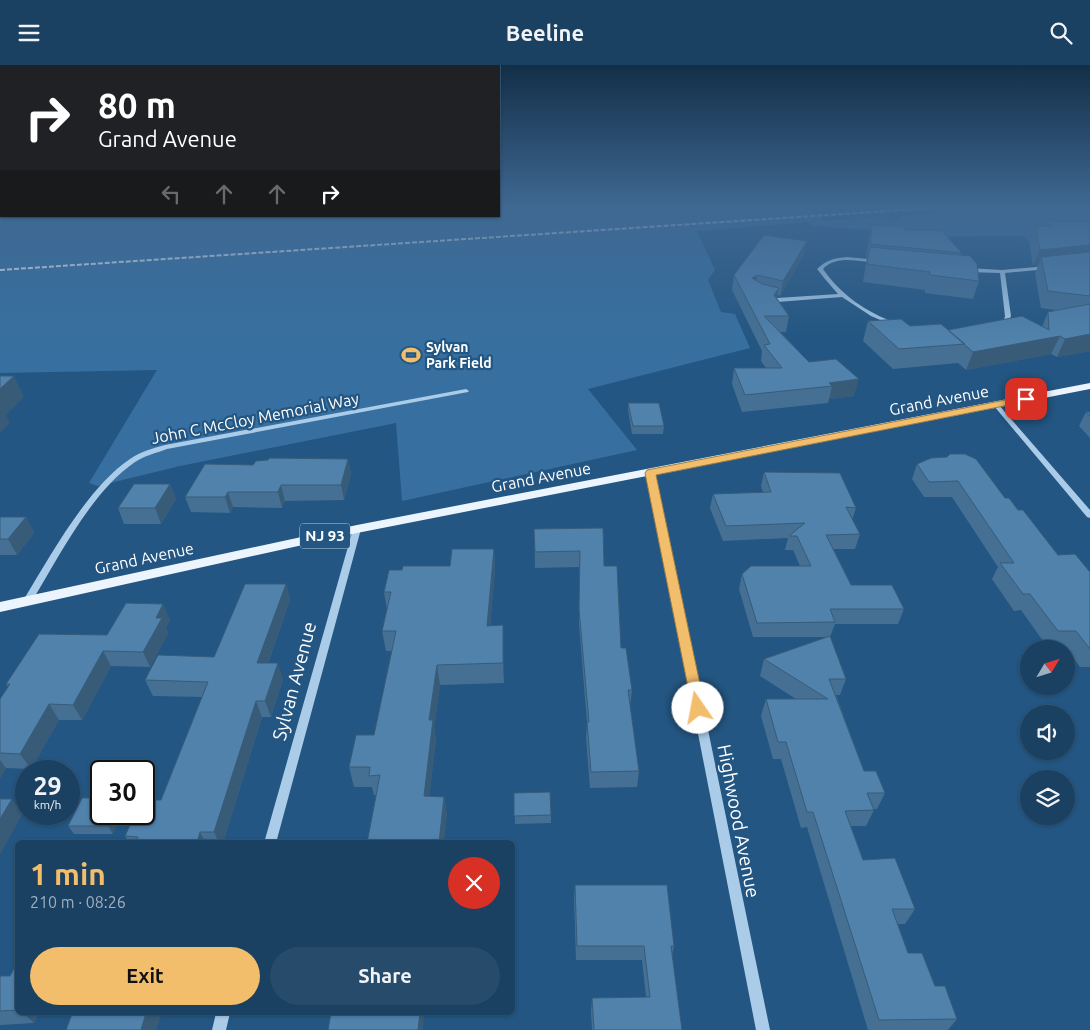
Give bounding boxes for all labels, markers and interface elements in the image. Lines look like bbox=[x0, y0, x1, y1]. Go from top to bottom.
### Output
icon: menu bbox=[15, 19, 43, 47]
icon: search bbox=[1047, 19, 1075, 47]
text: Beeline bbox=[506, 20, 584, 45]
icon: right bbox=[15, 85, 80, 150]
text: 80 m bbox=[98, 85, 176, 125]
text: Grand Avenue bbox=[98, 126, 237, 151]
icon: left bbox=[157, 180, 185, 208]
icon: ahead bbox=[210, 180, 238, 208]
icon: ahead bbox=[263, 180, 291, 208]
icon: right bbox=[316, 180, 344, 208]
place label: Sylvan Park Field bbox=[426, 339, 492, 371]
sports icon: Sylvan Park Field bbox=[400, 344, 422, 366]
pin bbox=[1005, 378, 1047, 420]
street label: Grand Avenue bbox=[888, 382, 990, 418]
icon: arrive bbox=[1012, 385, 1040, 413]
street label: John C McCloy Memorial Way bbox=[150, 389, 361, 447]
street label: Grand Avenue bbox=[490, 459, 592, 495]
road number: NJ 93 bbox=[300, 523, 350, 549]
street label: Grand Avenue bbox=[93, 539, 195, 577]
street label: Sylvan Avenue bbox=[268, 619, 320, 743]
north arrow bbox=[1020, 640, 1075, 695]
map controls bbox=[1020, 640, 1075, 825]
position arrow bbox=[671, 681, 723, 733]
button: sound bbox=[1020, 705, 1075, 760]
street label: Highwood Avenue bbox=[713, 742, 765, 900]
speed limit sign: 30 bbox=[90, 760, 155, 825]
button: layers bbox=[1020, 770, 1075, 825]
text: 29 bbox=[33, 772, 62, 800]
text: km/h bbox=[34, 798, 61, 811]
text: 1 min bbox=[30, 857, 106, 891]
button: close bbox=[448, 857, 500, 909]
text: 210 m · 08:26 bbox=[30, 893, 126, 911]
button: Exit bbox=[30, 947, 260, 1005]
button: Share bbox=[270, 947, 500, 1005]

